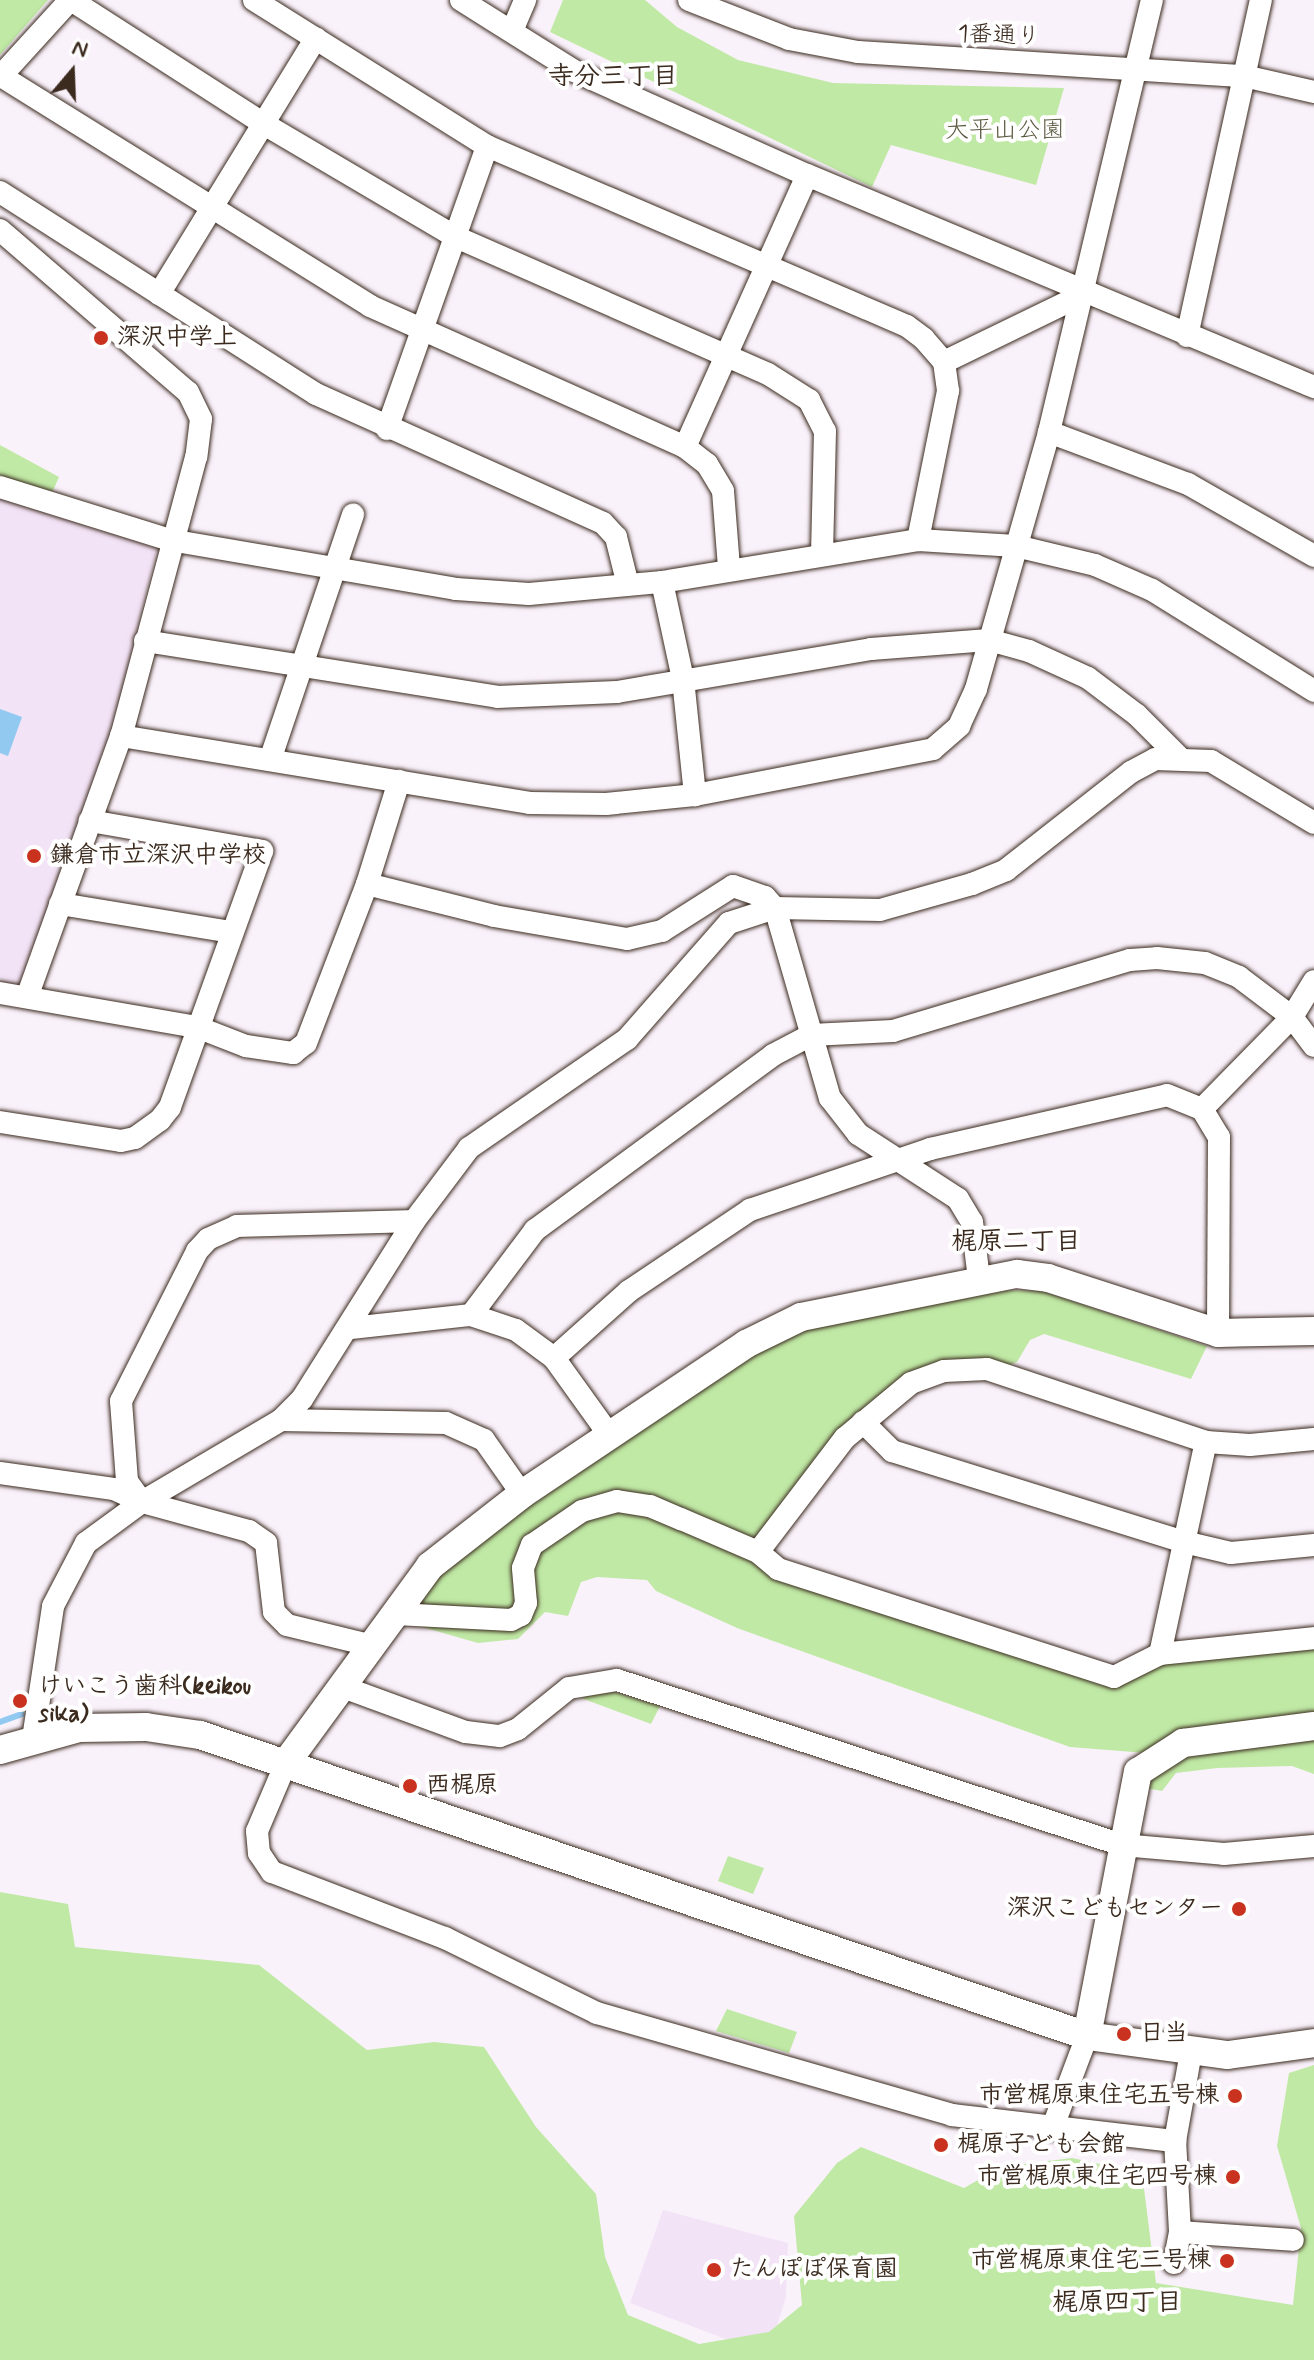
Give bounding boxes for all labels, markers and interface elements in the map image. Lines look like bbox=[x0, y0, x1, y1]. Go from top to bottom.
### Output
street label: 1番通り bbox=[957, 20, 1041, 52]
north arrow bbox=[32, 32, 112, 112]
text: N bbox=[68, 34, 91, 65]
district label: 寺分三丁目 bbox=[548, 62, 678, 94]
park label: 大平山公園 bbox=[945, 117, 1065, 145]
place label: 深沢中学上 bbox=[117, 324, 237, 352]
marker: 深沢中学上 bbox=[92, 329, 110, 347]
place label: 鎌倉市立深沢中学校 bbox=[50, 842, 266, 870]
marker: 鎌倉市立深沢中学校 bbox=[25, 847, 43, 865]
district label: 梶原二丁目 bbox=[951, 1227, 1081, 1259]
place label: けいこう歯科(keikou sika) bbox=[38, 1673, 251, 1729]
marker: けいこう歯科(keikou sika) bbox=[9, 1690, 31, 1712]
place label: 西梶原 bbox=[426, 1772, 498, 1800]
marker: 西梶原 bbox=[401, 1777, 419, 1795]
place label: 深沢こどもセンター bbox=[1007, 1895, 1223, 1923]
marker: 深沢こどもセンター bbox=[1230, 1900, 1248, 1918]
place label: 日当 bbox=[1140, 2020, 1188, 2048]
marker: 日当 bbox=[1115, 2025, 1133, 2043]
place label: 市営梶原東住宅五号棟 bbox=[979, 2082, 1219, 2110]
marker: 市営梶原東住宅五号棟 bbox=[1226, 2087, 1244, 2105]
place label: 梶原子ども会館 bbox=[957, 2131, 1125, 2159]
marker: 梶原子ども会館 bbox=[932, 2136, 950, 2154]
place label: 市営梶原東住宅四号棟 bbox=[977, 2163, 1217, 2191]
marker: 市営梶原東住宅四号棟 bbox=[1224, 2168, 1242, 2186]
place label: 市営梶原東住宅三号棟 bbox=[971, 2247, 1211, 2275]
marker: 市営梶原東住宅三号棟 bbox=[1218, 2252, 1236, 2270]
place label: たんぽぽ保育園 bbox=[730, 2256, 898, 2284]
marker: たんぽぽ保育園 bbox=[705, 2261, 723, 2279]
district label: 梶原四丁目 bbox=[1052, 2288, 1182, 2320]

